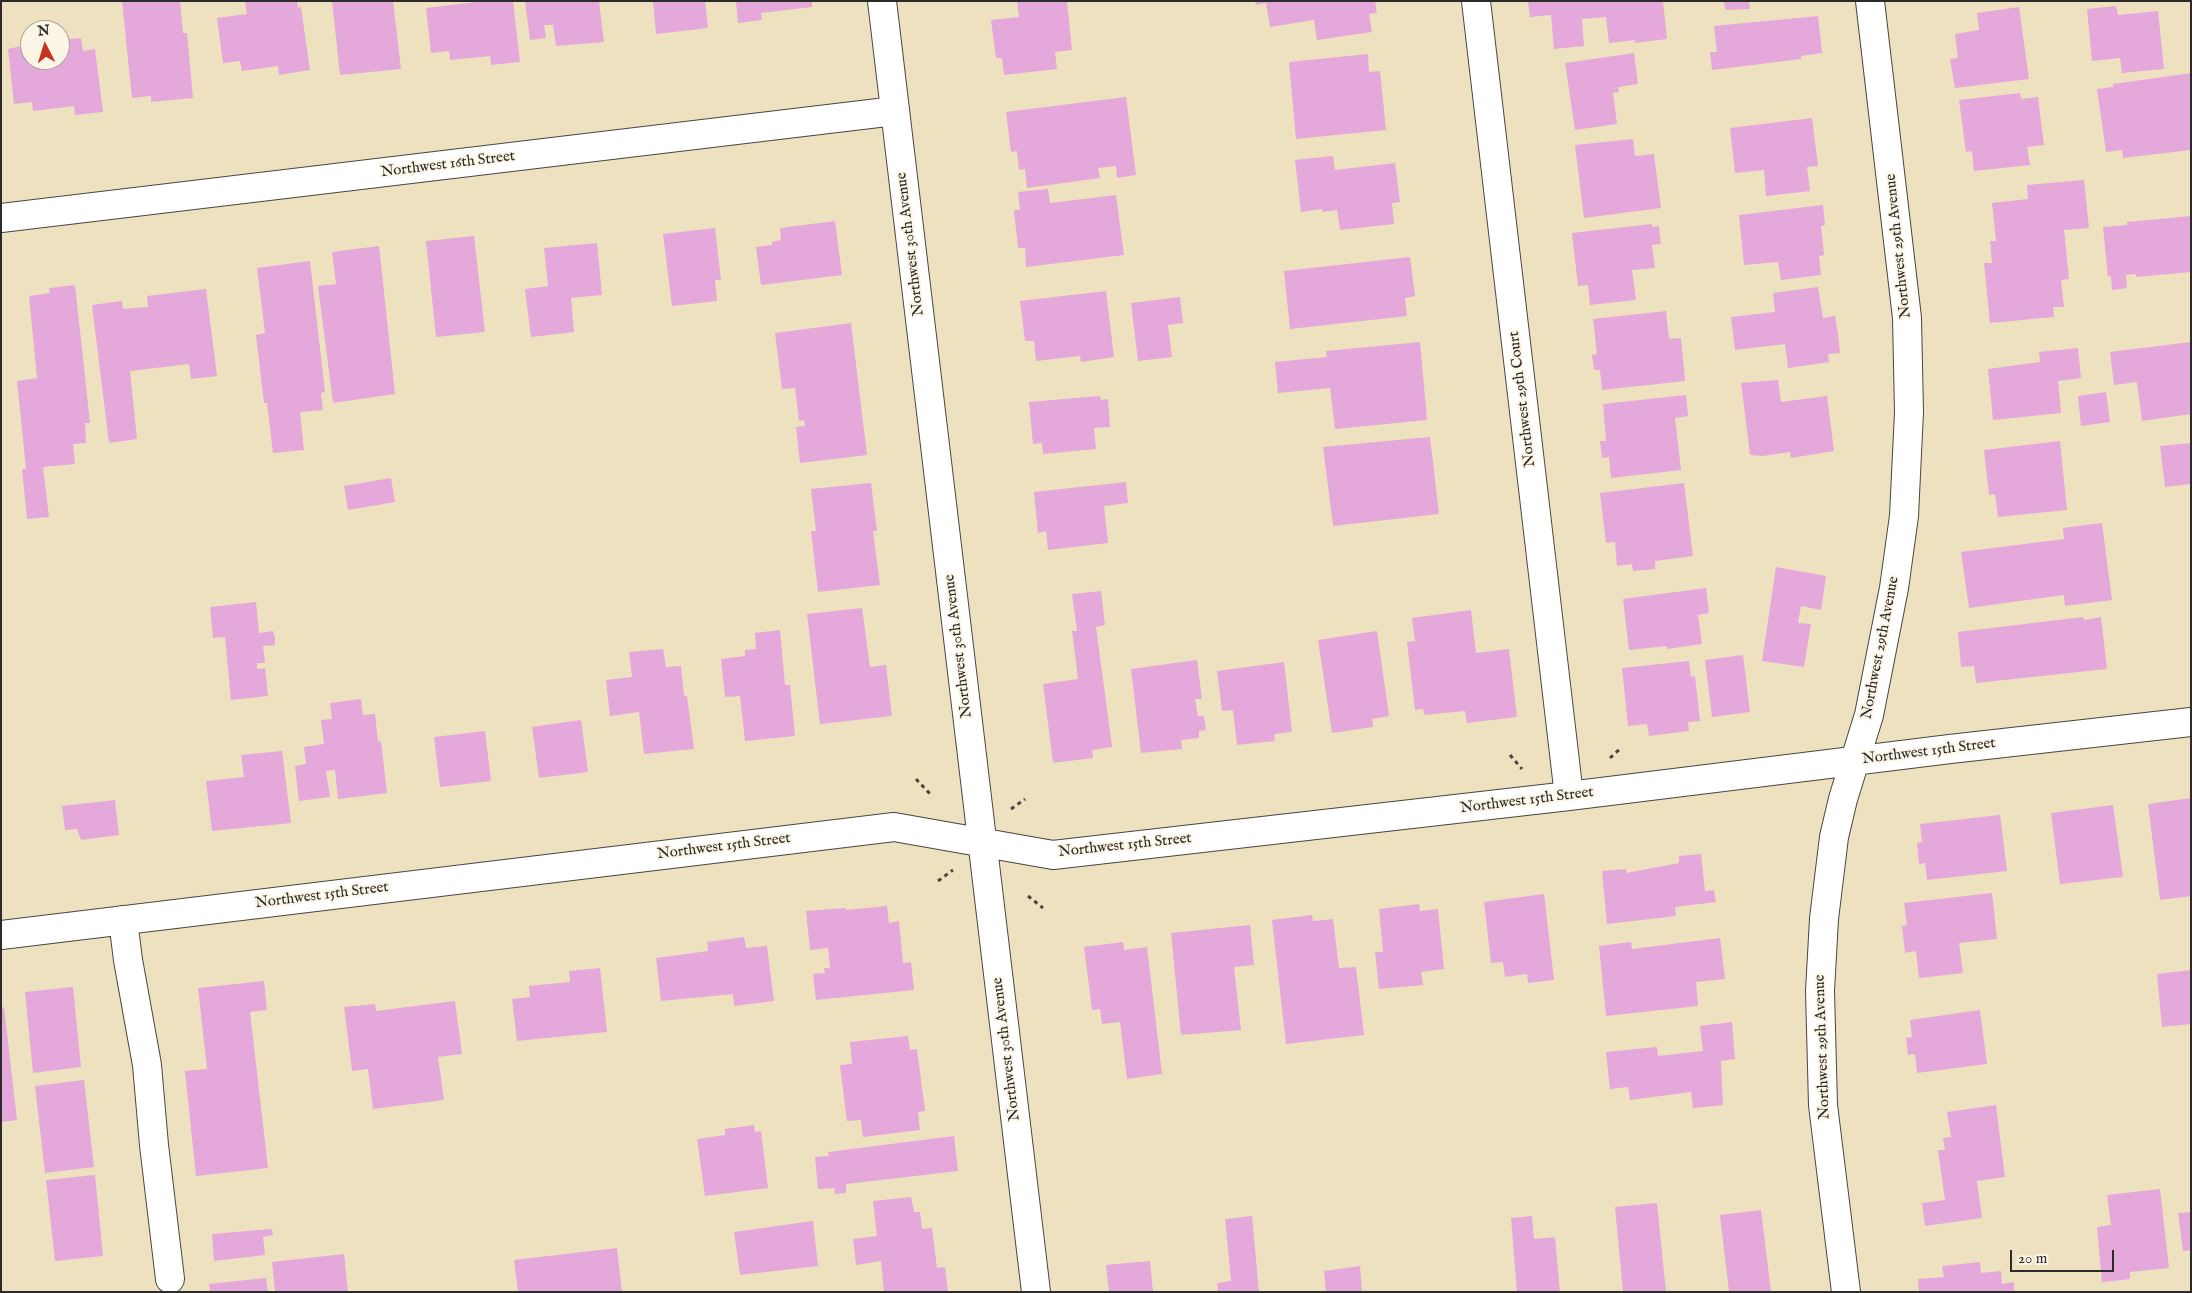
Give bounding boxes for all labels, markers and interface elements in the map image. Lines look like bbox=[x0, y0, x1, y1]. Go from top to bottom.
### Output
north arrow bbox=[20, 20, 70, 70]
text: N bbox=[37, 22, 51, 41]
street label: Northwest 16th Street bbox=[380, 148, 516, 182]
street label: Northwest 30th Avenue bbox=[893, 171, 929, 317]
street label: Northwest 29th Avenue bbox=[1882, 173, 1916, 319]
street label: Northwest 29th Court bbox=[1506, 330, 1540, 468]
street label: Northwest 30th Avenue bbox=[941, 573, 977, 719]
street label: Northwest 29th Avenue bbox=[1858, 575, 1904, 721]
street label: Northwest 15th Street bbox=[1861, 735, 1997, 769]
street label: Northwest 15th Street bbox=[1459, 784, 1595, 818]
street label: Northwest 15th Street bbox=[656, 830, 792, 864]
street label: Northwest 15th Street bbox=[1057, 830, 1193, 862]
street label: Northwest 15th Street bbox=[254, 879, 390, 913]
street label: Northwest 29th Avenue bbox=[1811, 974, 1835, 1120]
street label: Northwest 30th Avenue bbox=[989, 976, 1025, 1122]
scale bar bbox=[2012, 1240, 2116, 1272]
text: 20 m bbox=[2018, 1249, 2047, 1268]

